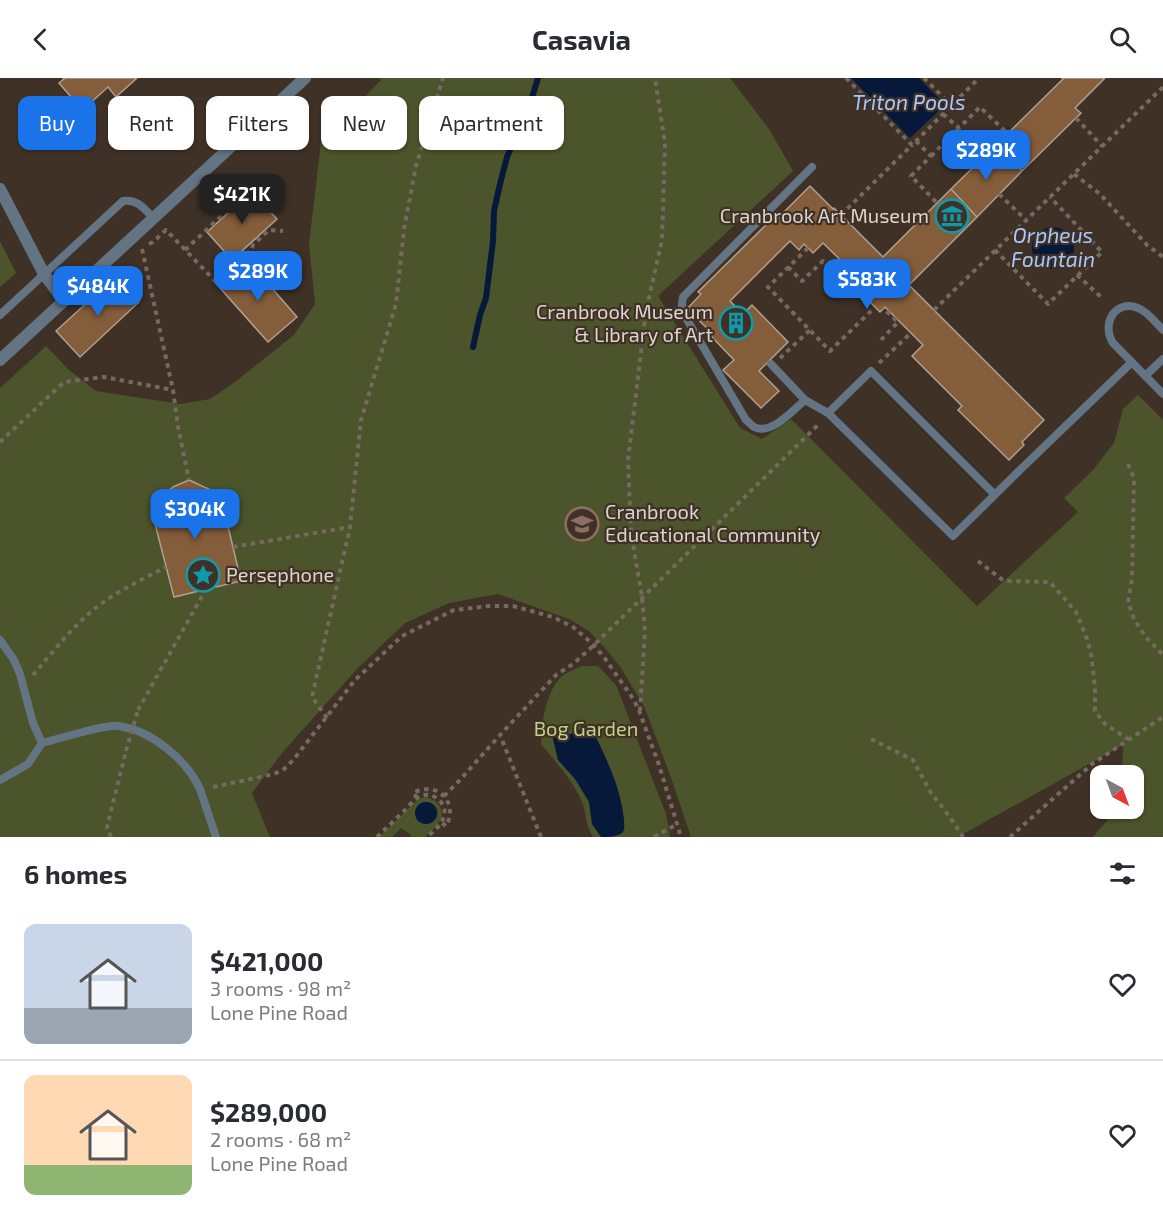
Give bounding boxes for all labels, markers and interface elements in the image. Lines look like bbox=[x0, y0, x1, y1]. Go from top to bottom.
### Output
icon: back bbox=[24, 23, 57, 56]
text: Casavia bbox=[532, 23, 631, 55]
icon: search bbox=[1106, 23, 1139, 56]
water label: Triton Pools bbox=[852, 89, 966, 114]
chip: Buy bbox=[18, 96, 96, 150]
chip: Rent bbox=[108, 96, 194, 150]
chip: Filters bbox=[206, 96, 309, 150]
chip: New bbox=[321, 96, 407, 150]
chip: Apartment bbox=[419, 96, 564, 150]
pin: $289K bbox=[944, 130, 1028, 181]
text: $289K bbox=[956, 137, 1016, 161]
pin: $421K bbox=[200, 174, 284, 225]
text: $421K bbox=[213, 181, 271, 205]
museum icon: Cranbrook Art Museum bbox=[934, 198, 970, 234]
place label: Cranbrook Art Museum bbox=[720, 203, 929, 227]
water label: Orpheus Fountain bbox=[1011, 222, 1095, 271]
pin: $289K bbox=[216, 251, 300, 302]
text: $289K bbox=[228, 258, 288, 282]
pin: $583K bbox=[825, 259, 909, 310]
pin: $484K bbox=[56, 266, 140, 317]
text: $583K bbox=[837, 266, 897, 290]
text: $484K bbox=[67, 273, 129, 297]
place label: Cranbrook Museum & Library of Art bbox=[536, 299, 713, 346]
building icon: Cranbrook Museum & Library of Art bbox=[718, 305, 754, 341]
pin: $304K bbox=[153, 489, 237, 540]
text: $304K bbox=[165, 496, 225, 520]
place label: Cranbrook Educational Community bbox=[605, 499, 821, 546]
school or university icon: Cranbrook Educational Community bbox=[564, 506, 600, 542]
place icon: Persephone bbox=[185, 557, 221, 593]
place label: Persephone bbox=[226, 562, 334, 586]
park label: Bog Garden bbox=[534, 716, 638, 740]
north arrow bbox=[1090, 765, 1144, 819]
map controls bbox=[1090, 765, 1144, 819]
icon: filters bbox=[1106, 857, 1139, 890]
text: 6 homes bbox=[24, 858, 127, 889]
text: $421,000 bbox=[210, 945, 324, 976]
icon: home bbox=[72, 948, 144, 1020]
icon: heart bbox=[1106, 968, 1139, 1001]
text: 3 rooms · 98 m² bbox=[210, 976, 351, 1000]
text: Lone Pine Road bbox=[210, 1000, 348, 1024]
text: $289,000 bbox=[210, 1096, 327, 1127]
icon: home bbox=[72, 1099, 144, 1171]
icon: heart bbox=[1106, 1119, 1139, 1152]
text: 2 rooms · 68 m² bbox=[210, 1127, 351, 1151]
text: Lone Pine Road bbox=[210, 1151, 348, 1175]

